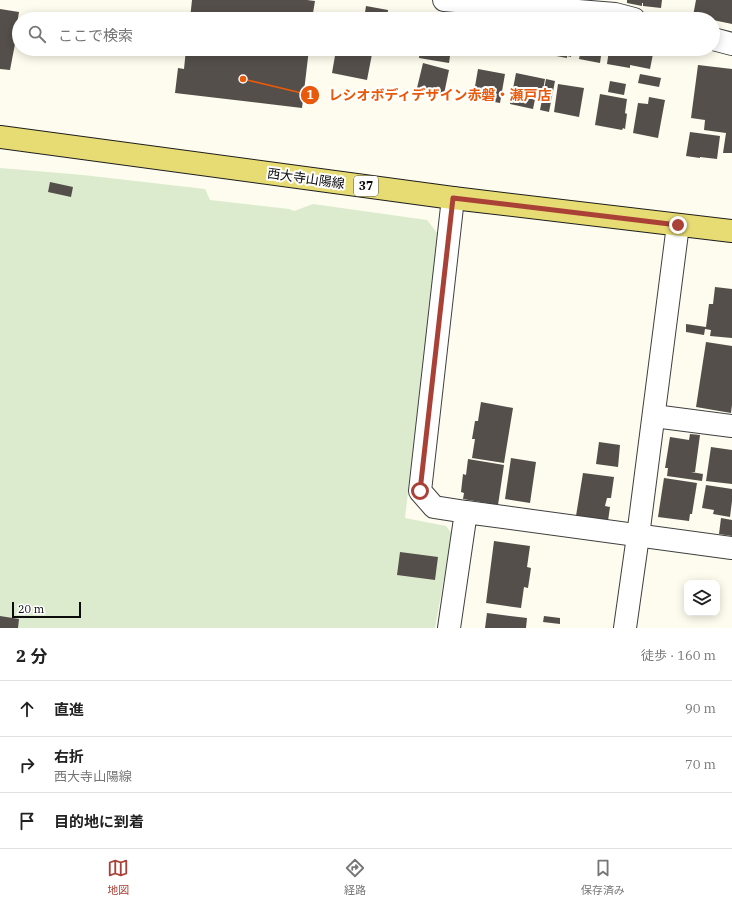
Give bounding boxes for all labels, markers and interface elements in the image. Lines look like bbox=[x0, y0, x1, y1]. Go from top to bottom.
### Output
search box bbox=[12, 12, 720, 56]
icon: search bbox=[26, 23, 48, 45]
text: ここで検索 bbox=[58, 26, 133, 45]
callout: レシオボディデザイン赤磐・瀬戸店 bbox=[300, 82, 560, 108]
text: レシオボディデザイン赤磐・瀬戸店 bbox=[328, 86, 552, 104]
text: 1 bbox=[306, 87, 314, 102]
street label: 西大寺山陽線 bbox=[266, 165, 346, 192]
road number: 37 bbox=[354, 176, 378, 196]
route end bbox=[669, 216, 687, 234]
route start bbox=[411, 482, 429, 500]
map controls bbox=[684, 580, 720, 616]
button: layers bbox=[684, 580, 720, 616]
scale bar bbox=[12, 600, 81, 619]
text: 20 m bbox=[18, 602, 44, 616]
text: 2 分 bbox=[16, 645, 47, 667]
text: 徒歩 · 160 m bbox=[641, 647, 716, 664]
icon: ahead bbox=[16, 698, 38, 720]
text: 直進 bbox=[54, 700, 84, 719]
text: 90 m bbox=[685, 700, 716, 717]
text: 右折 bbox=[54, 747, 84, 766]
icon: right bbox=[16, 754, 38, 776]
text: 70 m bbox=[685, 756, 716, 773]
text: 西大寺山陽線 bbox=[54, 768, 132, 785]
icon: arrive bbox=[16, 810, 38, 832]
text: 目的地に到着 bbox=[54, 812, 144, 831]
tab: 地図 bbox=[107, 857, 129, 897]
tab: 経路 bbox=[344, 857, 366, 897]
tab: 保存済み bbox=[581, 857, 625, 897]

